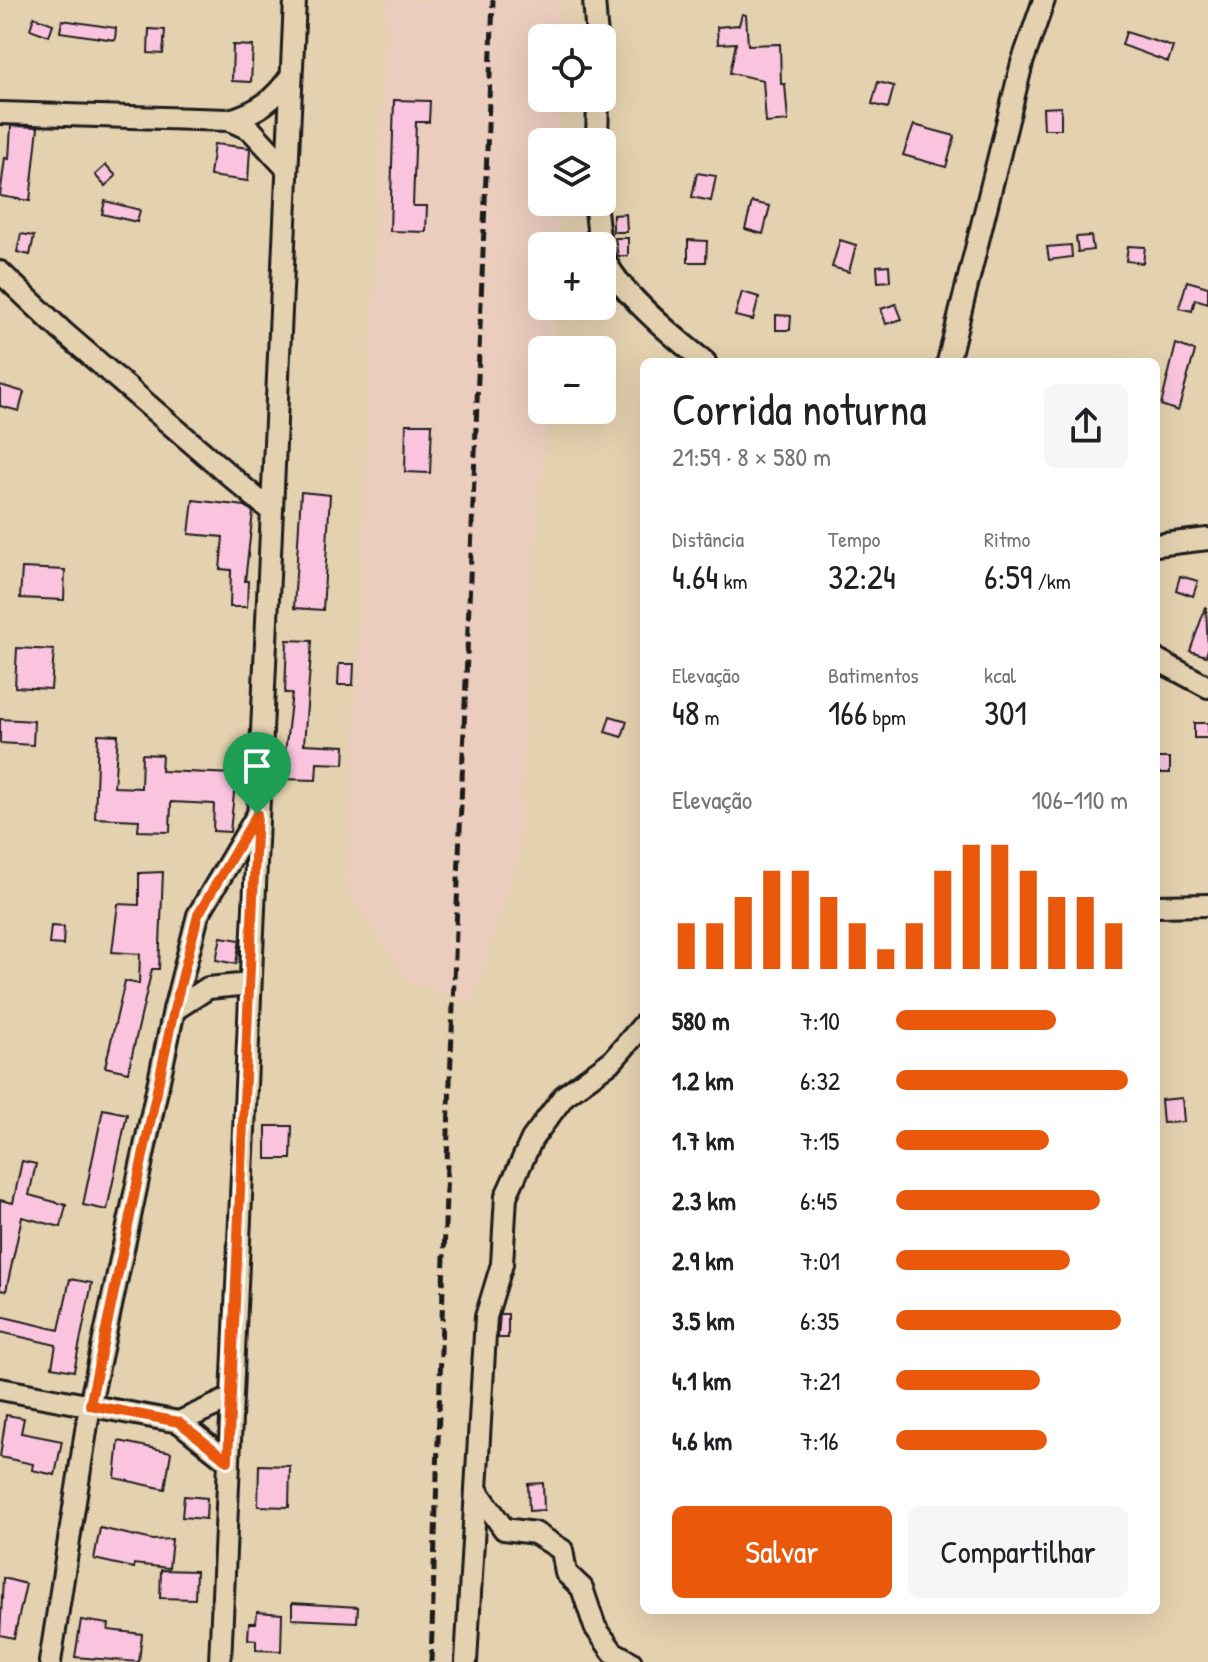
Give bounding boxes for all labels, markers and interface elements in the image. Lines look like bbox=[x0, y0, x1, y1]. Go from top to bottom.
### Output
map controls bbox=[528, 24, 616, 424]
button: locate bbox=[528, 24, 616, 112]
button: layers bbox=[528, 128, 616, 216]
button: + bbox=[528, 232, 616, 320]
button: − bbox=[528, 336, 616, 424]
text: Corrida noturna bbox=[672, 379, 927, 439]
button: share bbox=[1044, 384, 1128, 468]
text: 21:59 · 8 × 580 m bbox=[672, 439, 831, 474]
text: Distância bbox=[672, 524, 744, 554]
text: Tempo bbox=[828, 524, 880, 554]
text: Ritmo bbox=[984, 524, 1030, 554]
text: 4.64 bbox=[672, 554, 718, 600]
text: 32:24 bbox=[828, 554, 896, 600]
text: 6:59 bbox=[984, 554, 1032, 600]
text: km bbox=[718, 566, 748, 596]
text: /km bbox=[1032, 566, 1071, 596]
text: Elevação bbox=[672, 660, 740, 690]
text: Batimentos bbox=[828, 660, 919, 690]
text: kcal bbox=[984, 660, 1016, 690]
text: 48 bbox=[672, 690, 699, 736]
text: 166 bbox=[828, 690, 867, 736]
text: 301 bbox=[984, 690, 1027, 736]
text: m bbox=[699, 702, 720, 732]
text: bpm bbox=[867, 702, 906, 732]
pin bbox=[223, 732, 291, 814]
icon: arrive bbox=[235, 744, 279, 788]
text: Elevação bbox=[672, 782, 752, 817]
text: 106–110 m bbox=[1031, 782, 1128, 817]
text: 580 m bbox=[672, 1003, 730, 1038]
text: 7:10 bbox=[800, 1003, 840, 1038]
text: 1.2 km bbox=[672, 1063, 734, 1098]
text: 6:32 bbox=[800, 1063, 840, 1098]
text: 1.7 km bbox=[672, 1123, 734, 1158]
text: 7:15 bbox=[800, 1123, 839, 1158]
text: 2.3 km bbox=[672, 1183, 736, 1218]
text: 6:45 bbox=[800, 1183, 837, 1218]
text: 2.9 km bbox=[672, 1243, 734, 1278]
text: 7:01 bbox=[800, 1243, 840, 1278]
text: 3.5 km bbox=[672, 1303, 735, 1338]
text: 6:35 bbox=[800, 1303, 839, 1338]
text: 4.1 km bbox=[672, 1363, 731, 1398]
text: 7:21 bbox=[800, 1363, 841, 1398]
text: 4.6 km bbox=[672, 1423, 732, 1458]
text: 7:16 bbox=[800, 1423, 839, 1458]
button: Salvar bbox=[672, 1506, 892, 1598]
button: Compartilhar bbox=[908, 1506, 1128, 1598]

